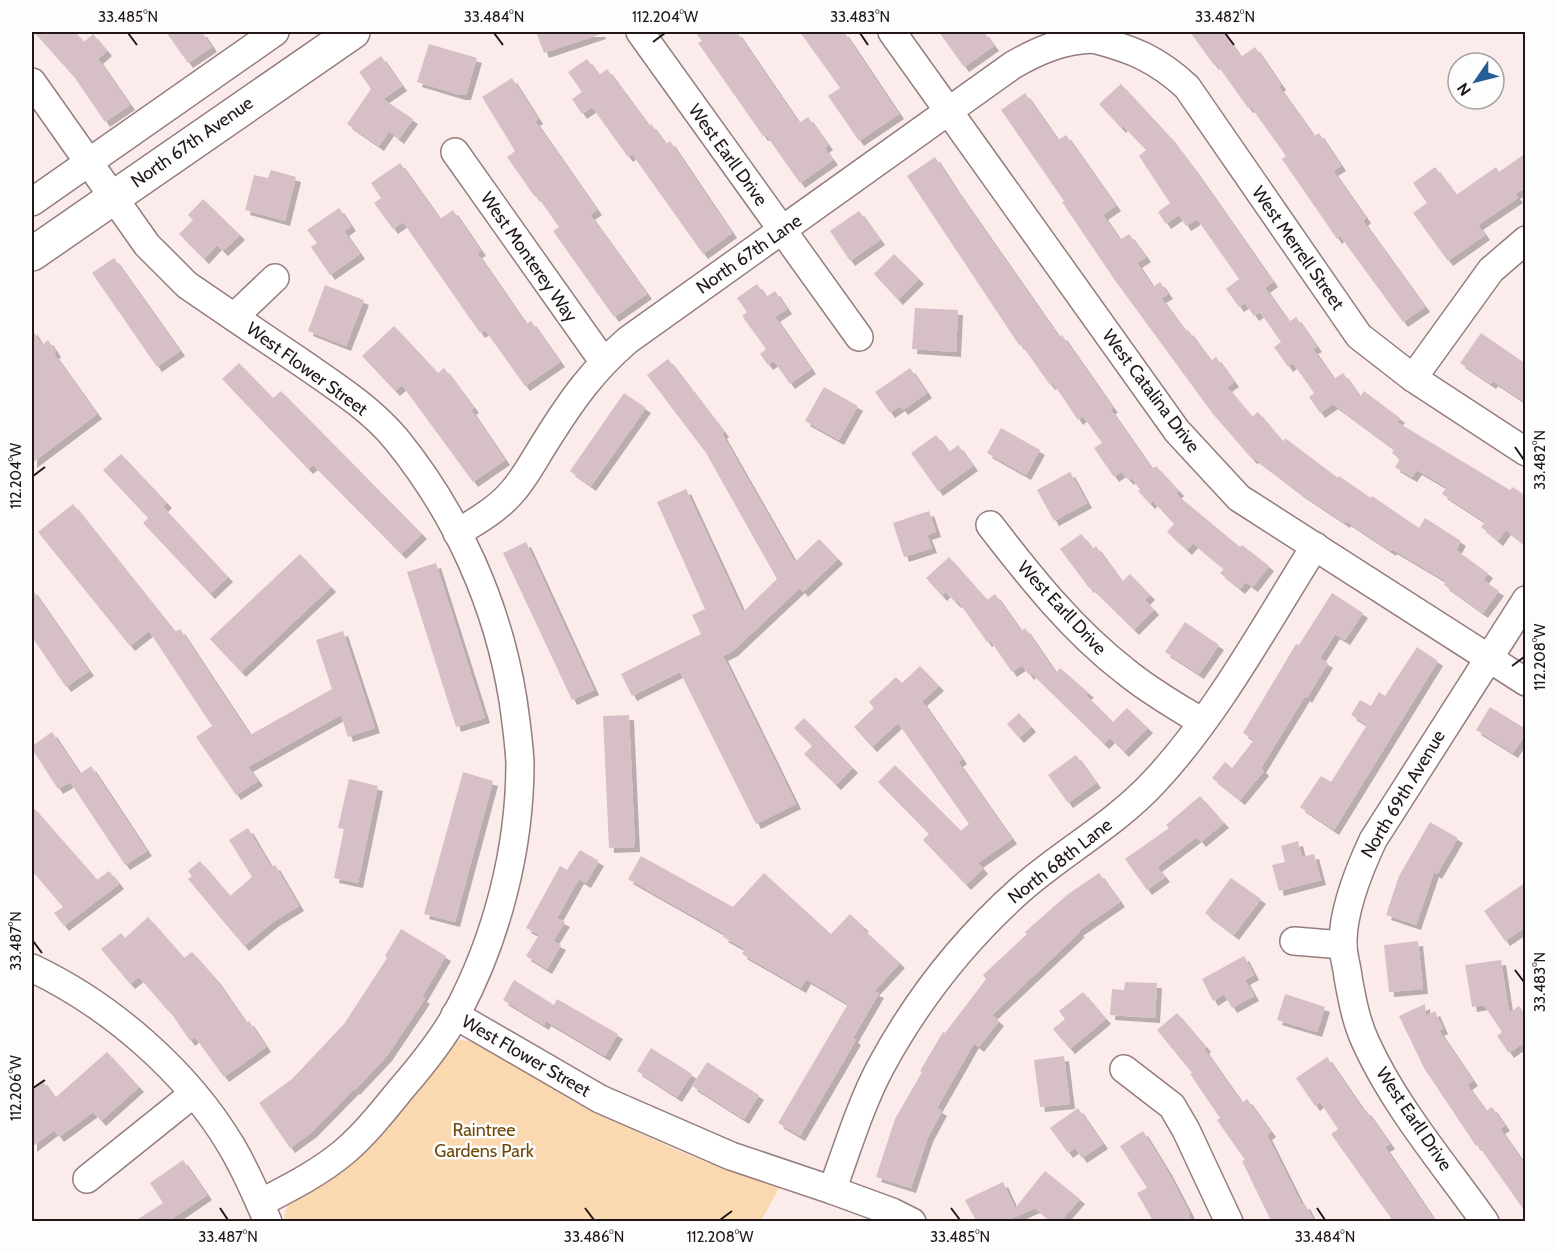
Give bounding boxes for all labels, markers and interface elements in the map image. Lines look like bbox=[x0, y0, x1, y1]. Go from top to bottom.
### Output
text: 33.485°N bbox=[98, 8, 158, 26]
text: 33.484°N bbox=[464, 8, 524, 26]
text: 112.204°W bbox=[632, 8, 699, 26]
text: 33.483°N bbox=[830, 8, 890, 26]
text: 33.482°N bbox=[1195, 8, 1255, 26]
north arrow bbox=[1446, 51, 1506, 111]
text: N bbox=[1453, 79, 1475, 99]
street label: North 67th Avenue bbox=[127, 92, 257, 192]
street label: West Earll Drive bbox=[684, 100, 772, 210]
street label: West Merrell Street bbox=[1247, 182, 1349, 314]
street label: West Monterey Way bbox=[476, 188, 582, 326]
street label: North 67th Lane bbox=[692, 209, 806, 299]
street label: West Flower Street bbox=[242, 318, 372, 420]
street label: West Catalina Drive bbox=[1098, 325, 1204, 457]
text: 33.482°N bbox=[1531, 430, 1549, 490]
text: 112.204°W bbox=[7, 442, 25, 509]
street label: West Earll Drive bbox=[1013, 556, 1111, 660]
text: 112.208°W bbox=[1531, 623, 1549, 690]
street label: North 69th Avenue bbox=[1356, 726, 1450, 862]
street label: North 68th Lane bbox=[1004, 814, 1116, 908]
text: 33.487°N bbox=[7, 911, 25, 971]
text: 33.483°N bbox=[1531, 952, 1549, 1012]
street label: West Flower Street bbox=[458, 1010, 594, 1102]
text: 112.206°W bbox=[7, 1054, 25, 1121]
street label: West Earll Drive bbox=[1371, 1063, 1457, 1175]
park label: Raintree Gardens Park bbox=[434, 1119, 535, 1162]
text: 33.487°N bbox=[198, 1228, 258, 1246]
text: 33.486°N bbox=[564, 1228, 624, 1246]
text: 112.208°W bbox=[687, 1228, 754, 1246]
text: 33.485°N bbox=[930, 1228, 990, 1246]
text: 33.484°N bbox=[1295, 1228, 1355, 1246]

